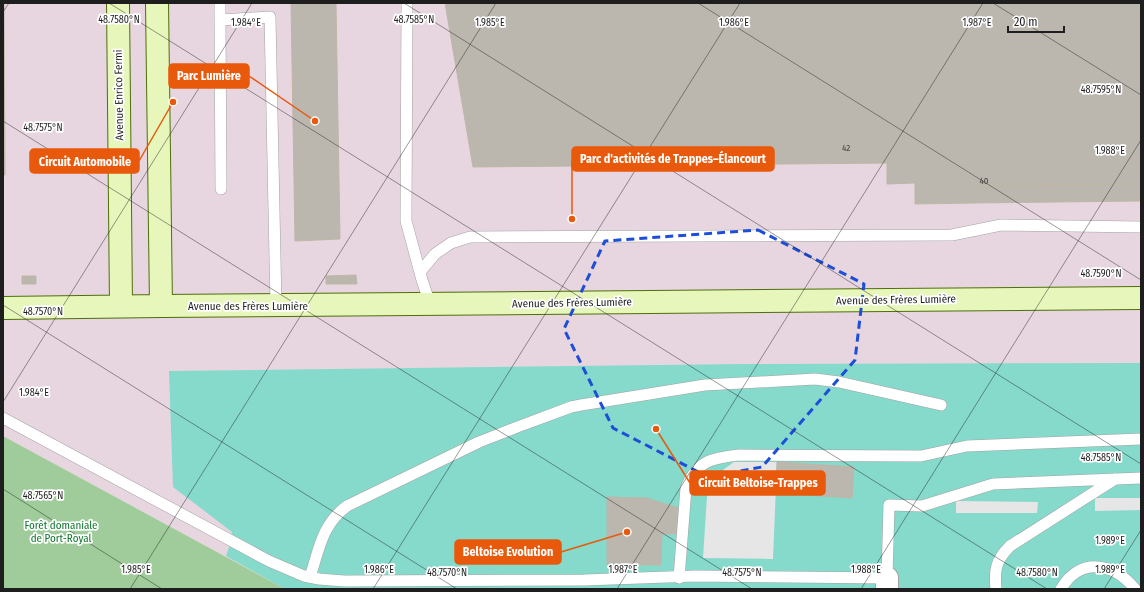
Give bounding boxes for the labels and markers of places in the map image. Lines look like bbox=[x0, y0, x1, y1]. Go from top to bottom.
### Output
callout: Parc Lumière bbox=[169, 64, 249, 88]
callout: Parc d'activités de Trappes–Élancourt bbox=[572, 147, 774, 171]
callout: Circuit Automobile bbox=[30, 149, 139, 173]
callout: Circuit Beltoise-Trappes bbox=[690, 471, 825, 495]
callout: Beltoise Evolution bbox=[455, 540, 561, 564]

